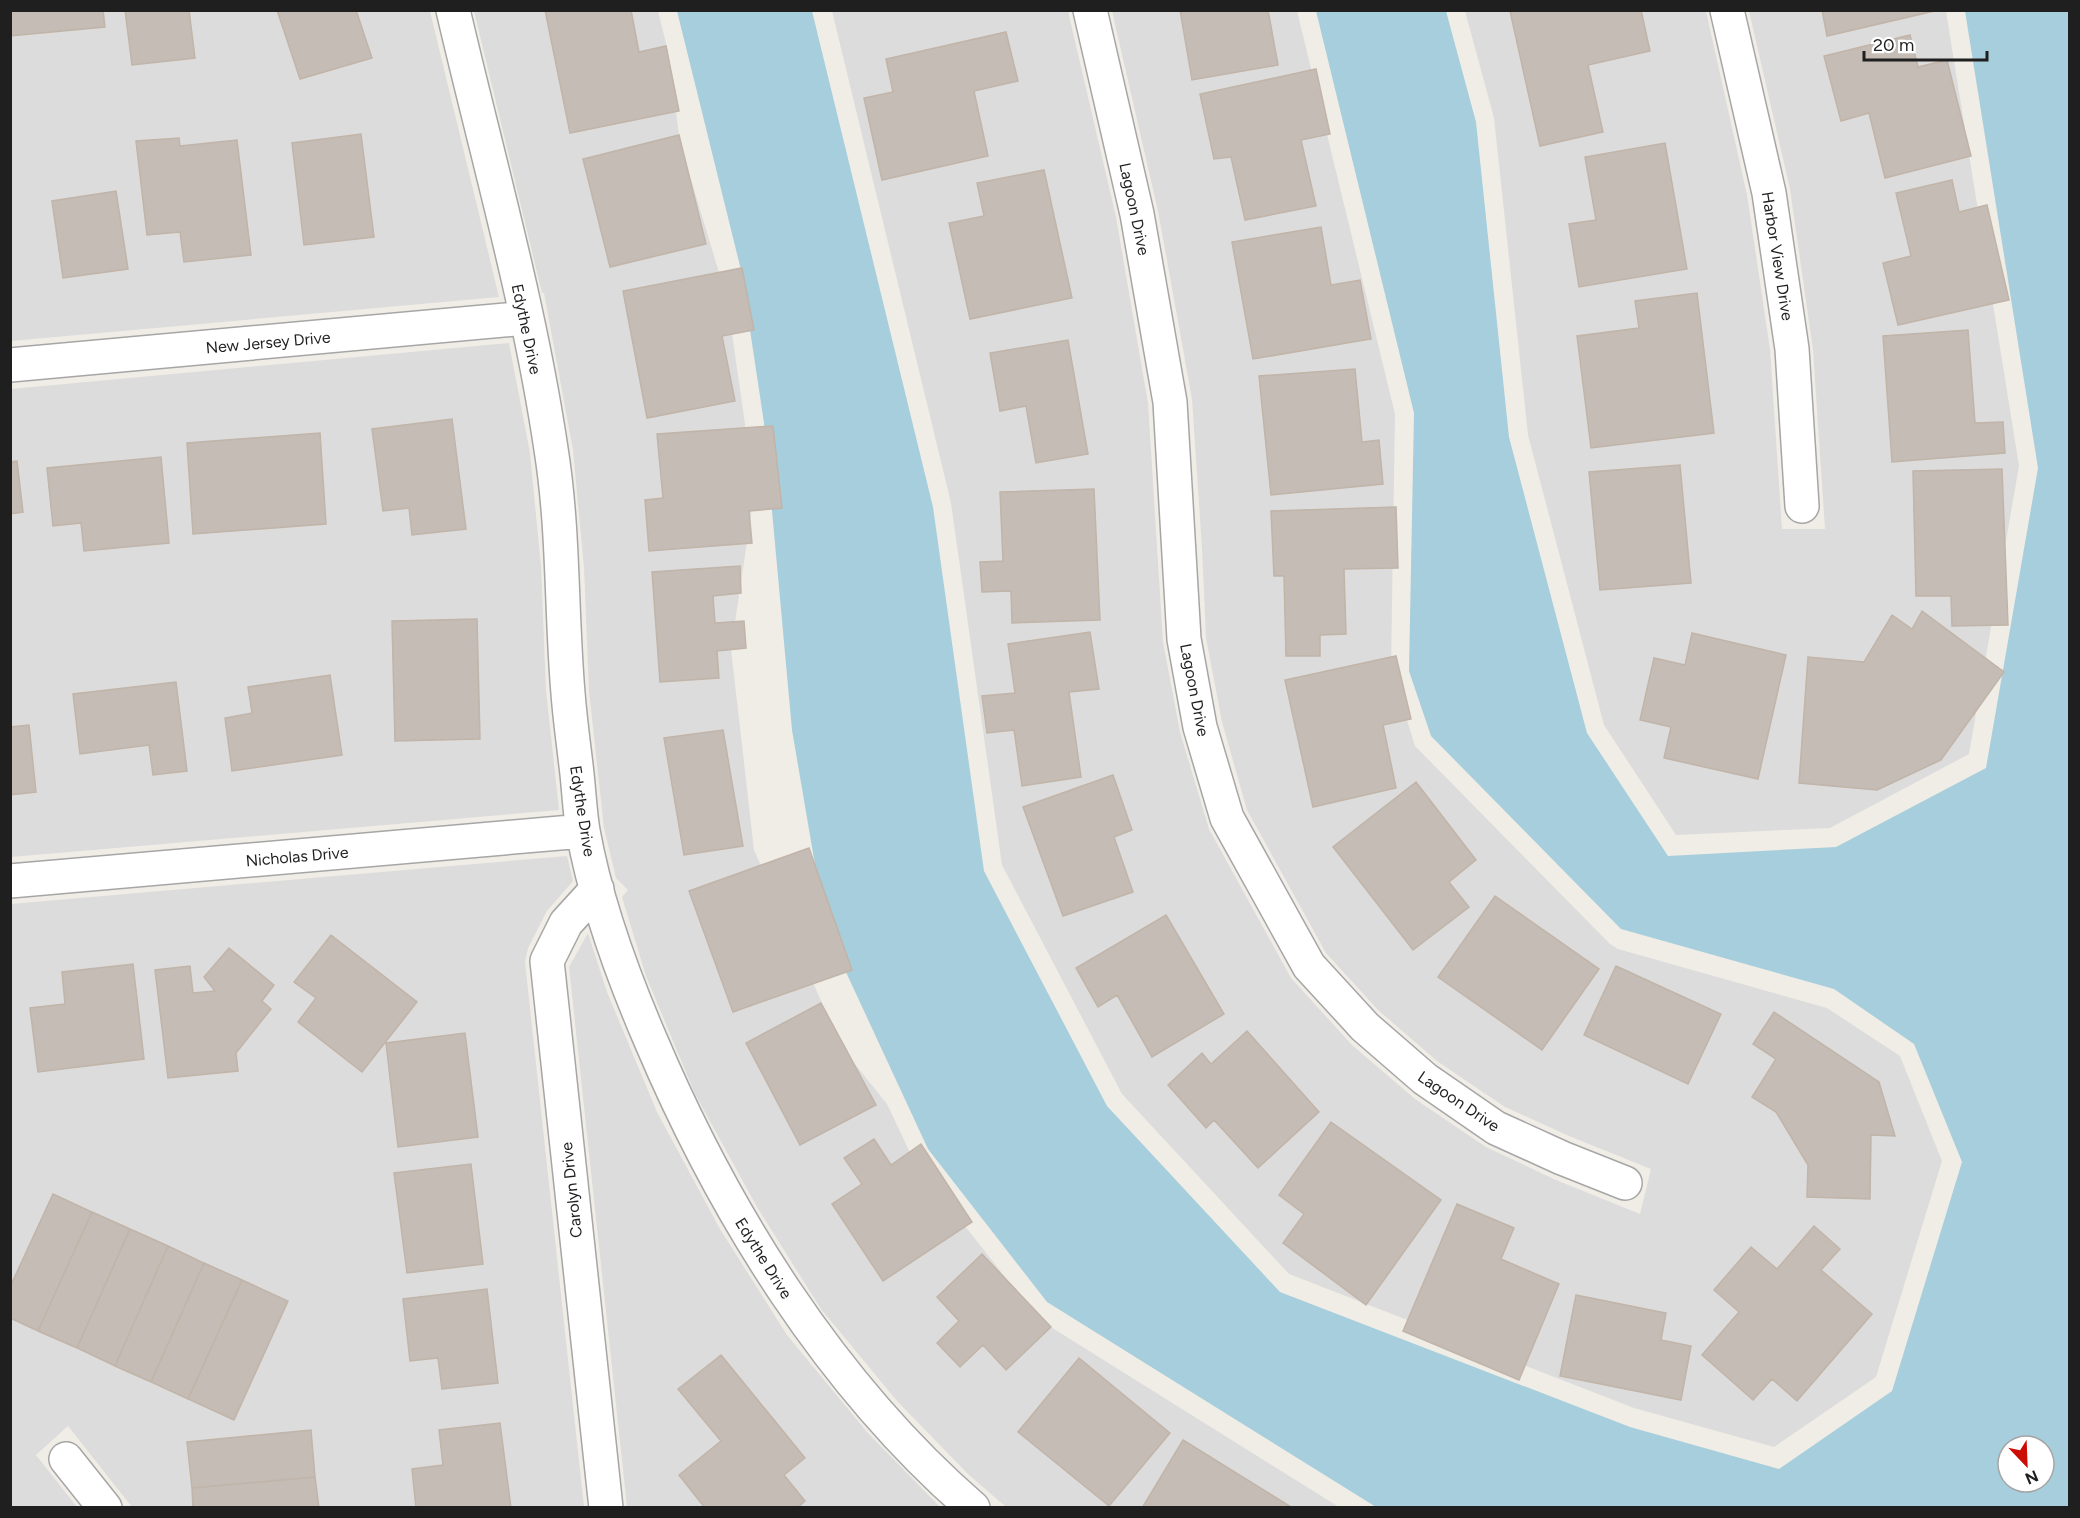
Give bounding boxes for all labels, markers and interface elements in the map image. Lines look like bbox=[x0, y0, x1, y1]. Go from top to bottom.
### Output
scale bar bbox=[1864, 24, 1987, 62]
text: 20 m bbox=[1873, 34, 1914, 56]
street label: Lagoon Drive bbox=[1115, 161, 1154, 257]
street label: Harbor View Drive bbox=[1758, 190, 1797, 322]
street label: Edythe Drive bbox=[508, 282, 545, 376]
street label: New Jersey Drive bbox=[205, 328, 331, 357]
street label: Lagoon Drive bbox=[1176, 642, 1213, 738]
street label: Edythe Drive bbox=[566, 764, 599, 858]
street label: Nicholas Drive bbox=[245, 843, 349, 870]
street label: Lagoon Drive bbox=[1414, 1067, 1503, 1136]
street label: Carolyn Drive bbox=[557, 1141, 586, 1239]
street label: Edythe Drive bbox=[731, 1214, 796, 1302]
north arrow bbox=[1996, 1434, 2056, 1494]
text: N bbox=[2022, 1466, 2041, 1489]

